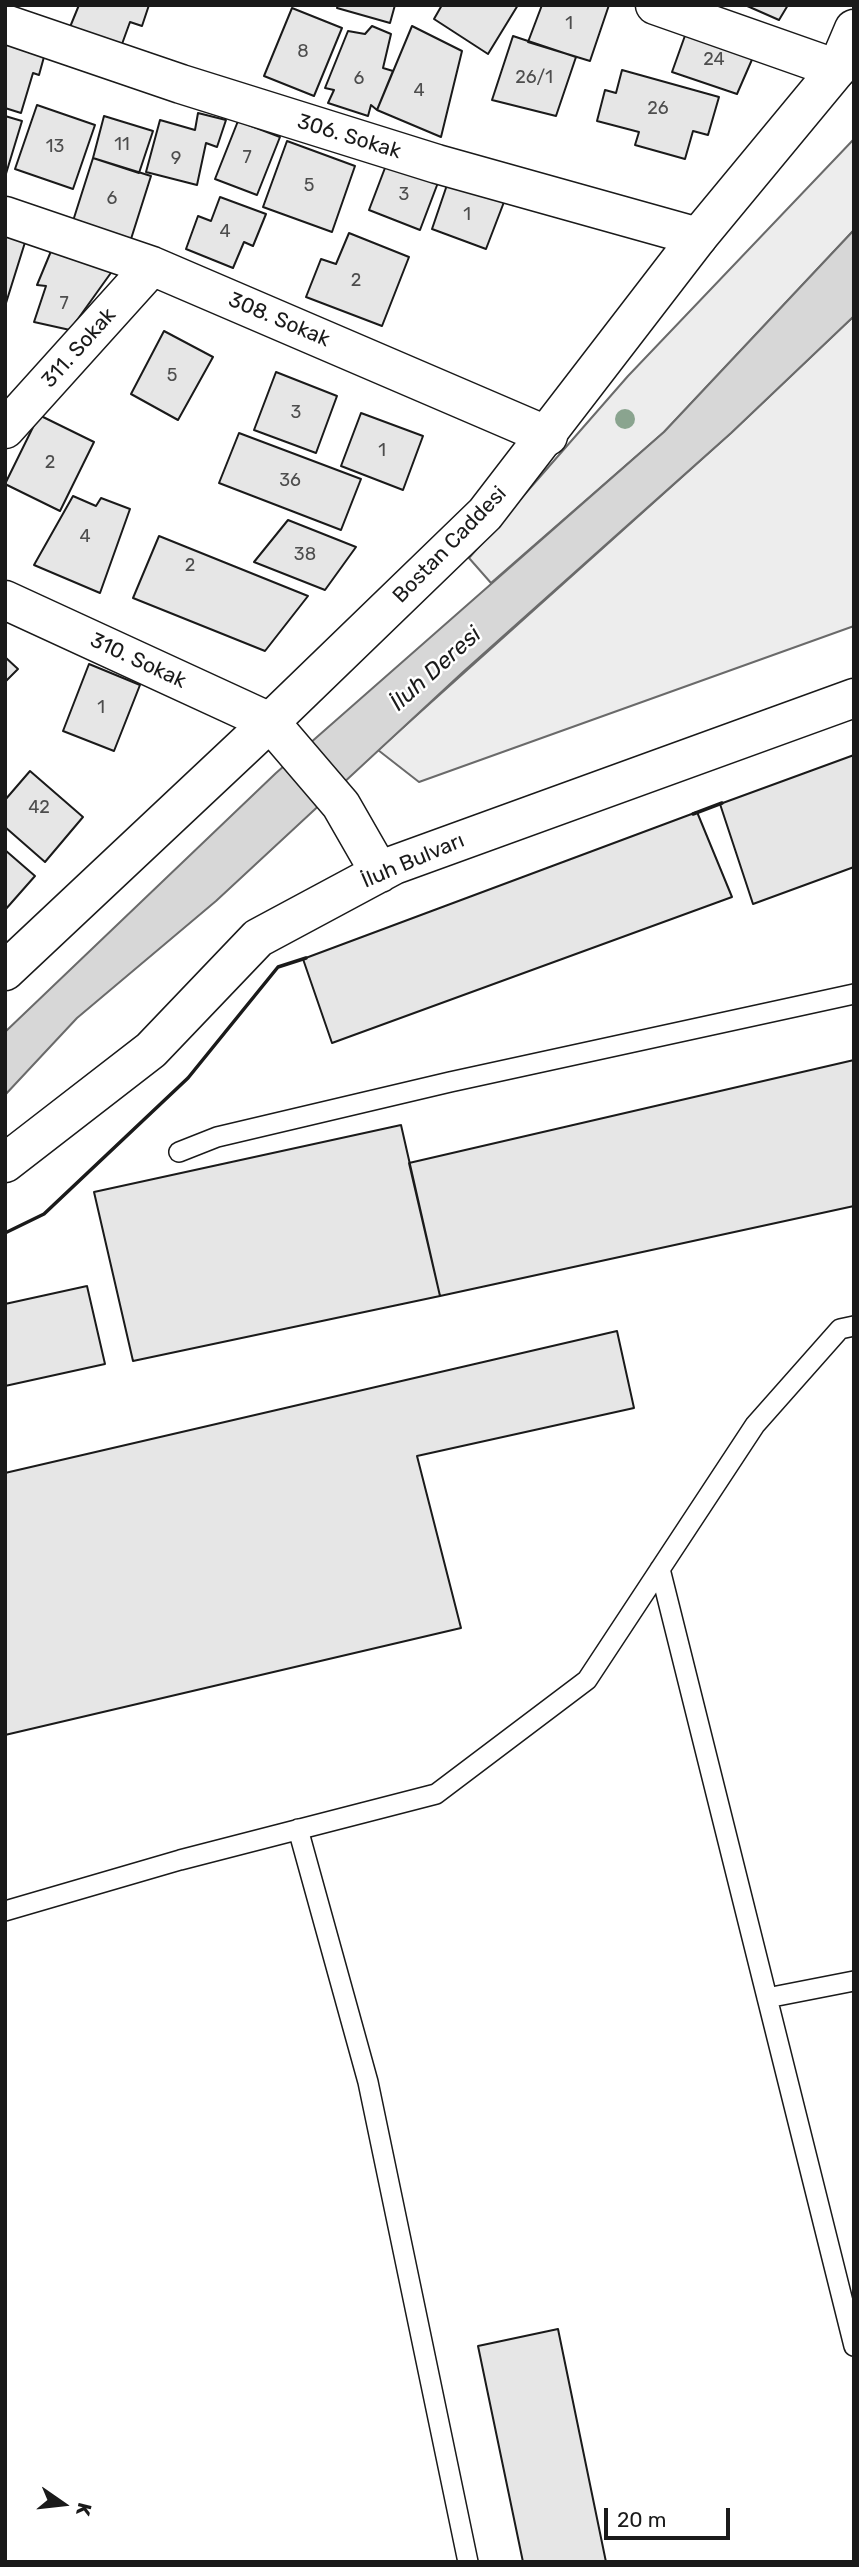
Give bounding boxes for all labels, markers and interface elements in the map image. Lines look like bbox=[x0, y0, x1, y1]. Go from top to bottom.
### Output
house number: 1 bbox=[565, 13, 573, 35]
house number: 8 bbox=[297, 41, 309, 63]
house number: 24 bbox=[703, 49, 725, 71]
house number: 26/1 bbox=[515, 67, 553, 89]
house number: 6 bbox=[354, 68, 364, 90]
house number: 4 bbox=[413, 80, 425, 102]
house number: 26 bbox=[647, 98, 669, 120]
street label: 306. Sokak bbox=[294, 109, 404, 165]
house number: 11 bbox=[114, 134, 130, 156]
house number: 13 bbox=[46, 136, 64, 158]
house number: 7 bbox=[242, 147, 252, 169]
house number: 9 bbox=[171, 148, 181, 170]
house number: 5 bbox=[304, 175, 314, 197]
house number: 3 bbox=[399, 184, 409, 206]
house number: 6 bbox=[107, 188, 117, 210]
house number: 1 bbox=[463, 204, 471, 226]
house number: 4 bbox=[219, 221, 231, 243]
house number: 2 bbox=[351, 270, 361, 292]
street label: 308. Sokak bbox=[225, 287, 333, 353]
house number: 7 bbox=[59, 293, 69, 315]
street label: 311. Sokak bbox=[37, 303, 121, 393]
house number: 5 bbox=[167, 365, 177, 387]
house number: 3 bbox=[291, 402, 301, 424]
house number: 1 bbox=[378, 440, 386, 462]
house number: 2 bbox=[45, 452, 55, 474]
house number: 36 bbox=[279, 470, 301, 492]
street label: Bostan Caddesi bbox=[388, 481, 512, 609]
house number: 4 bbox=[79, 526, 91, 548]
house number: 38 bbox=[294, 544, 316, 566]
house number: 2 bbox=[185, 555, 195, 577]
water label: İluh Deresi bbox=[385, 621, 487, 717]
street label: 310. Sokak bbox=[86, 628, 190, 694]
house number: 1 bbox=[97, 697, 105, 719]
house number: 42 bbox=[28, 797, 50, 819]
street label: İluh Bulvarı bbox=[358, 828, 468, 894]
north arrow bbox=[28, 2469, 98, 2539]
scale bar bbox=[607, 2494, 733, 2538]
text: K bbox=[71, 2500, 97, 2518]
text: 20 m bbox=[617, 2507, 666, 2532]

